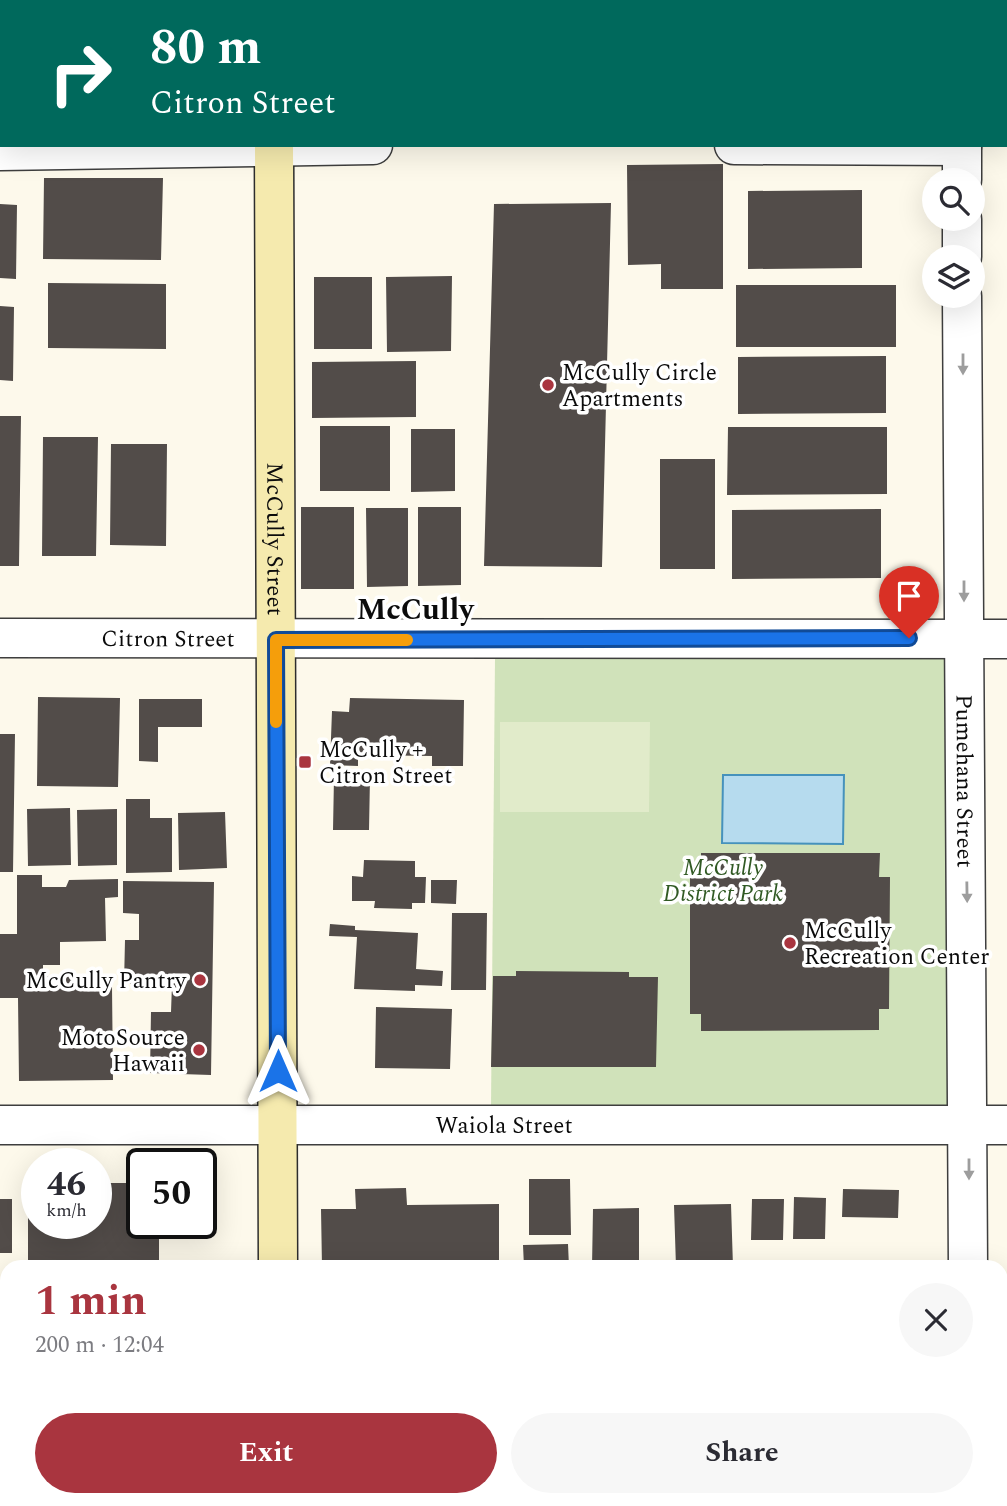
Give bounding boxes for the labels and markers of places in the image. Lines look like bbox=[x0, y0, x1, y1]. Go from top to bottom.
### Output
place label: McCully Circle Apartments bbox=[562, 356, 717, 417]
marker: McCully Circle Apartments bbox=[540, 377, 556, 393]
pin bbox=[879, 566, 939, 638]
place label: McCully + Citron Street bbox=[319, 733, 452, 794]
marker: McCully + Citron Street bbox=[297, 754, 313, 770]
place label: McCully Recreation Center bbox=[804, 914, 990, 975]
marker: McCully Recreation Center bbox=[782, 935, 798, 951]
place label: McCully Pantry bbox=[26, 964, 187, 999]
marker: McCully Pantry bbox=[192, 972, 208, 988]
place label: MotoSource Hawaii bbox=[61, 1021, 185, 1082]
marker: MotoSource Hawaii bbox=[191, 1042, 207, 1058]

